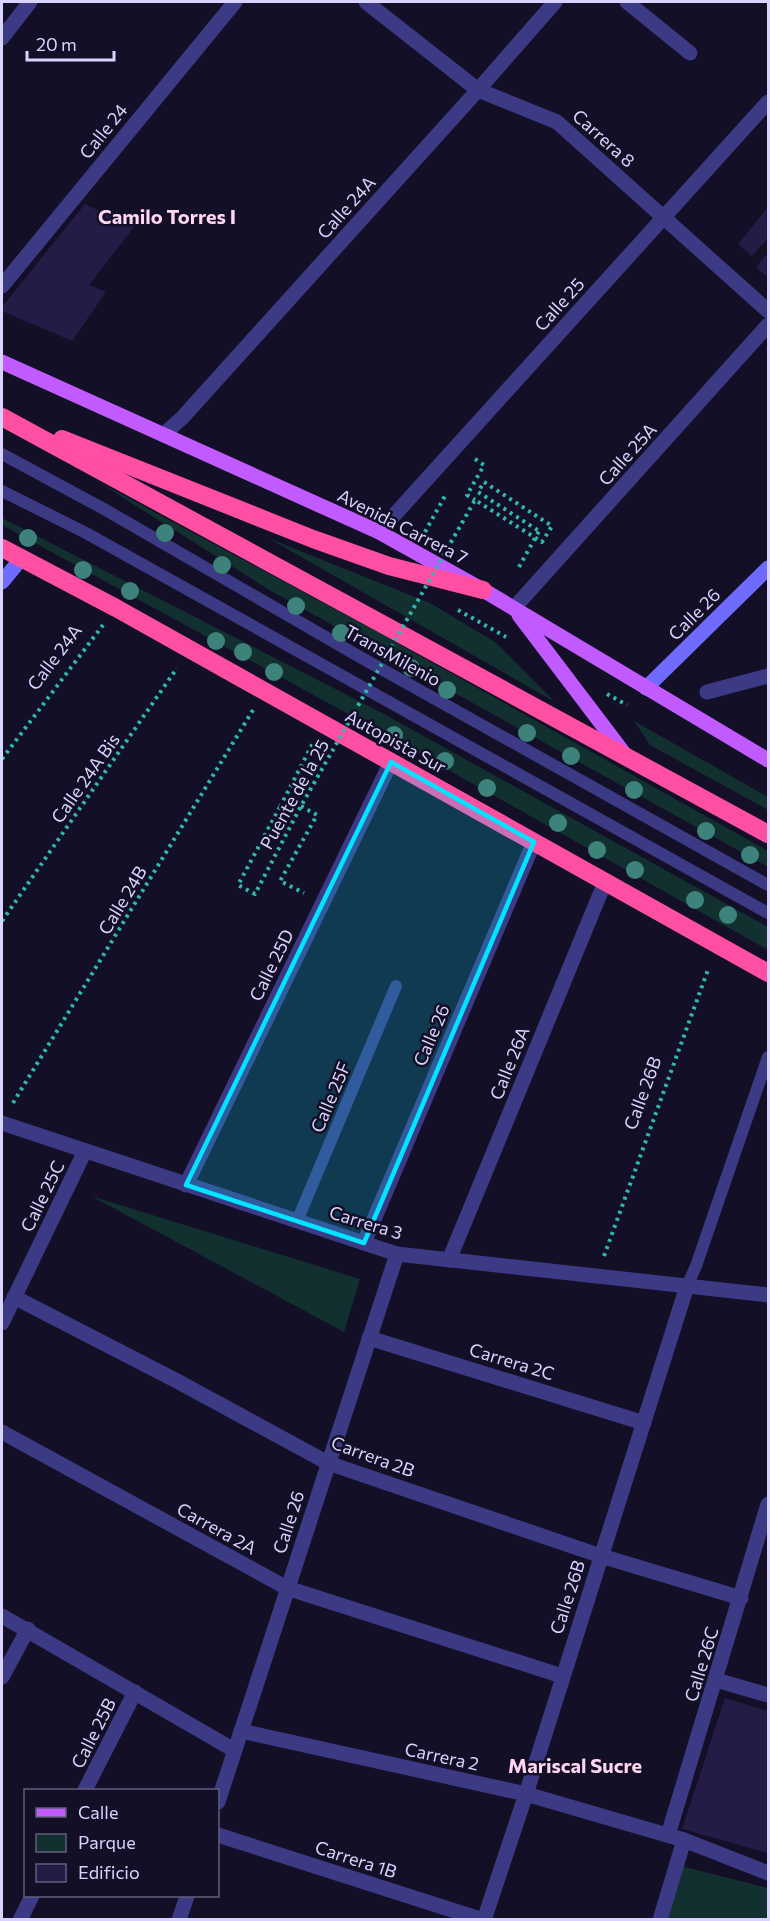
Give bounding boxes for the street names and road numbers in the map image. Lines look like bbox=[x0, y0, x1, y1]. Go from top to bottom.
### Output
street label: Calle 24 bbox=[74, 99, 132, 163]
street label: Carrera 8 bbox=[568, 104, 640, 172]
street label: Calle 24A bbox=[312, 171, 380, 243]
street label: Calle 25 bbox=[529, 273, 589, 335]
street label: Calle 25A bbox=[593, 418, 661, 490]
street label: Avenida Carrera 7 bbox=[334, 484, 472, 568]
street label: Calle 26 bbox=[663, 583, 725, 645]
street label: Calle 24A bbox=[22, 620, 86, 694]
street label: TransMilenio bbox=[341, 620, 445, 690]
street label: Autopista Sur bbox=[342, 704, 450, 778]
street label: Calle 24A Bis bbox=[46, 729, 124, 827]
street label: Puente de la 25 bbox=[255, 735, 333, 853]
street label: Calle 24B bbox=[93, 862, 151, 938]
street label: Calle 25D bbox=[244, 925, 298, 1005]
street label: Calle 26 bbox=[408, 1001, 454, 1069]
street label: Calle 26A bbox=[484, 1023, 534, 1103]
street label: Calle 26B bbox=[619, 1053, 665, 1133]
street label: Calle 25F bbox=[305, 1058, 355, 1136]
street label: Calle 25C bbox=[15, 1157, 69, 1235]
street label: Carrera 3 bbox=[327, 1200, 405, 1244]
street label: Carrera 2C bbox=[467, 1338, 557, 1384]
street label: Carrera 2B bbox=[328, 1431, 418, 1481]
street label: Calle 26 bbox=[268, 1488, 308, 1556]
street label: Carrera 2A bbox=[173, 1497, 261, 1559]
street label: Calle 26B bbox=[545, 1557, 589, 1637]
street label: Calle 26C bbox=[679, 1624, 723, 1704]
street label: Calle 25B bbox=[66, 1694, 120, 1772]
street label: Carrera 2 bbox=[403, 1737, 481, 1775]
street label: Carrera 1B bbox=[312, 1835, 400, 1883]

